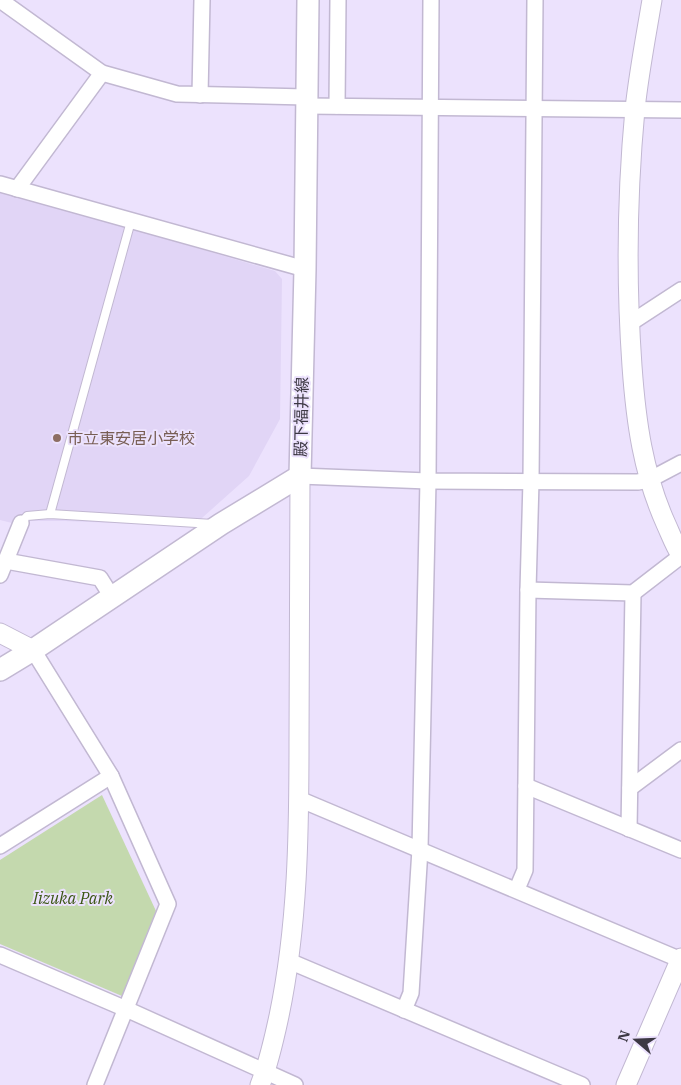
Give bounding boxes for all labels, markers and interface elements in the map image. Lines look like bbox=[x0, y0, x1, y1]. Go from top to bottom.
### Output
street label: 殿下福井線 bbox=[290, 377, 312, 457]
place label: 市立東安居小学校 bbox=[67, 428, 195, 448]
marker: 市立東安居小学校 bbox=[51, 432, 63, 444]
park label: Iizuka Park bbox=[32, 888, 114, 908]
north arrow bbox=[611, 1015, 661, 1065]
text: N bbox=[613, 1028, 634, 1044]

